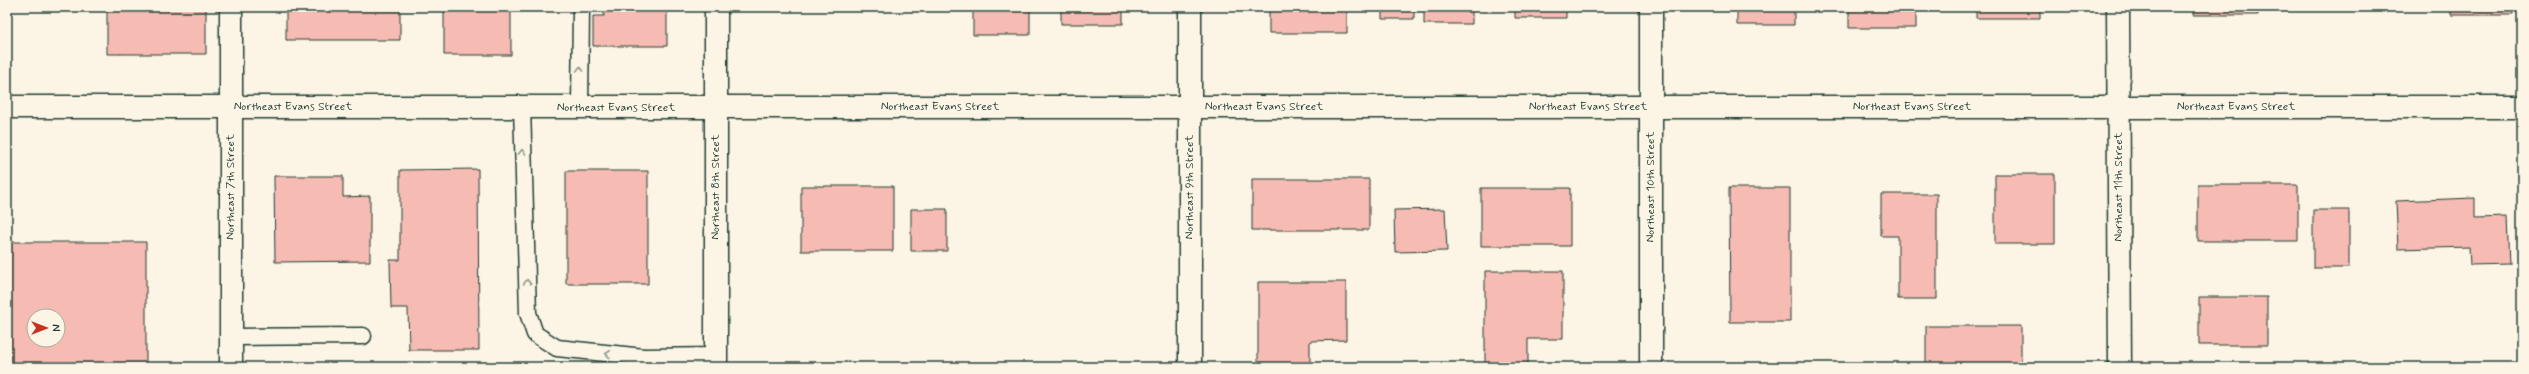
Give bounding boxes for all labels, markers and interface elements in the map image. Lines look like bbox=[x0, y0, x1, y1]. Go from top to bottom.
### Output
one-way arrow bbox=[576, 66, 584, 72]
street label: Northeast Evans Street bbox=[234, 99, 352, 115]
street label: Northeast Evans Street bbox=[881, 99, 999, 115]
street label: Northeast Evans Street bbox=[1205, 99, 1323, 115]
street label: Northeast Evans Street bbox=[1529, 99, 1647, 115]
street label: Northeast Evans Street bbox=[1853, 99, 1971, 115]
street label: Northeast Evans Street bbox=[2177, 99, 2295, 115]
street label: Northeast Evans Street bbox=[557, 100, 675, 116]
street label: Northeast 10th Street bbox=[1643, 131, 1659, 243]
street label: Northeast 11th Street bbox=[2111, 132, 2127, 242]
street label: Northeast 7th Street bbox=[223, 134, 239, 240]
street label: Northeast 8th Street bbox=[708, 134, 724, 240]
street label: Northeast 9th Street bbox=[1182, 135, 1198, 239]
one-way arrow bbox=[518, 149, 526, 155]
one-way arrow bbox=[522, 279, 531, 285]
north arrow bbox=[26, 308, 66, 348]
text: N bbox=[48, 324, 62, 332]
one-way arrow bbox=[605, 349, 611, 358]

